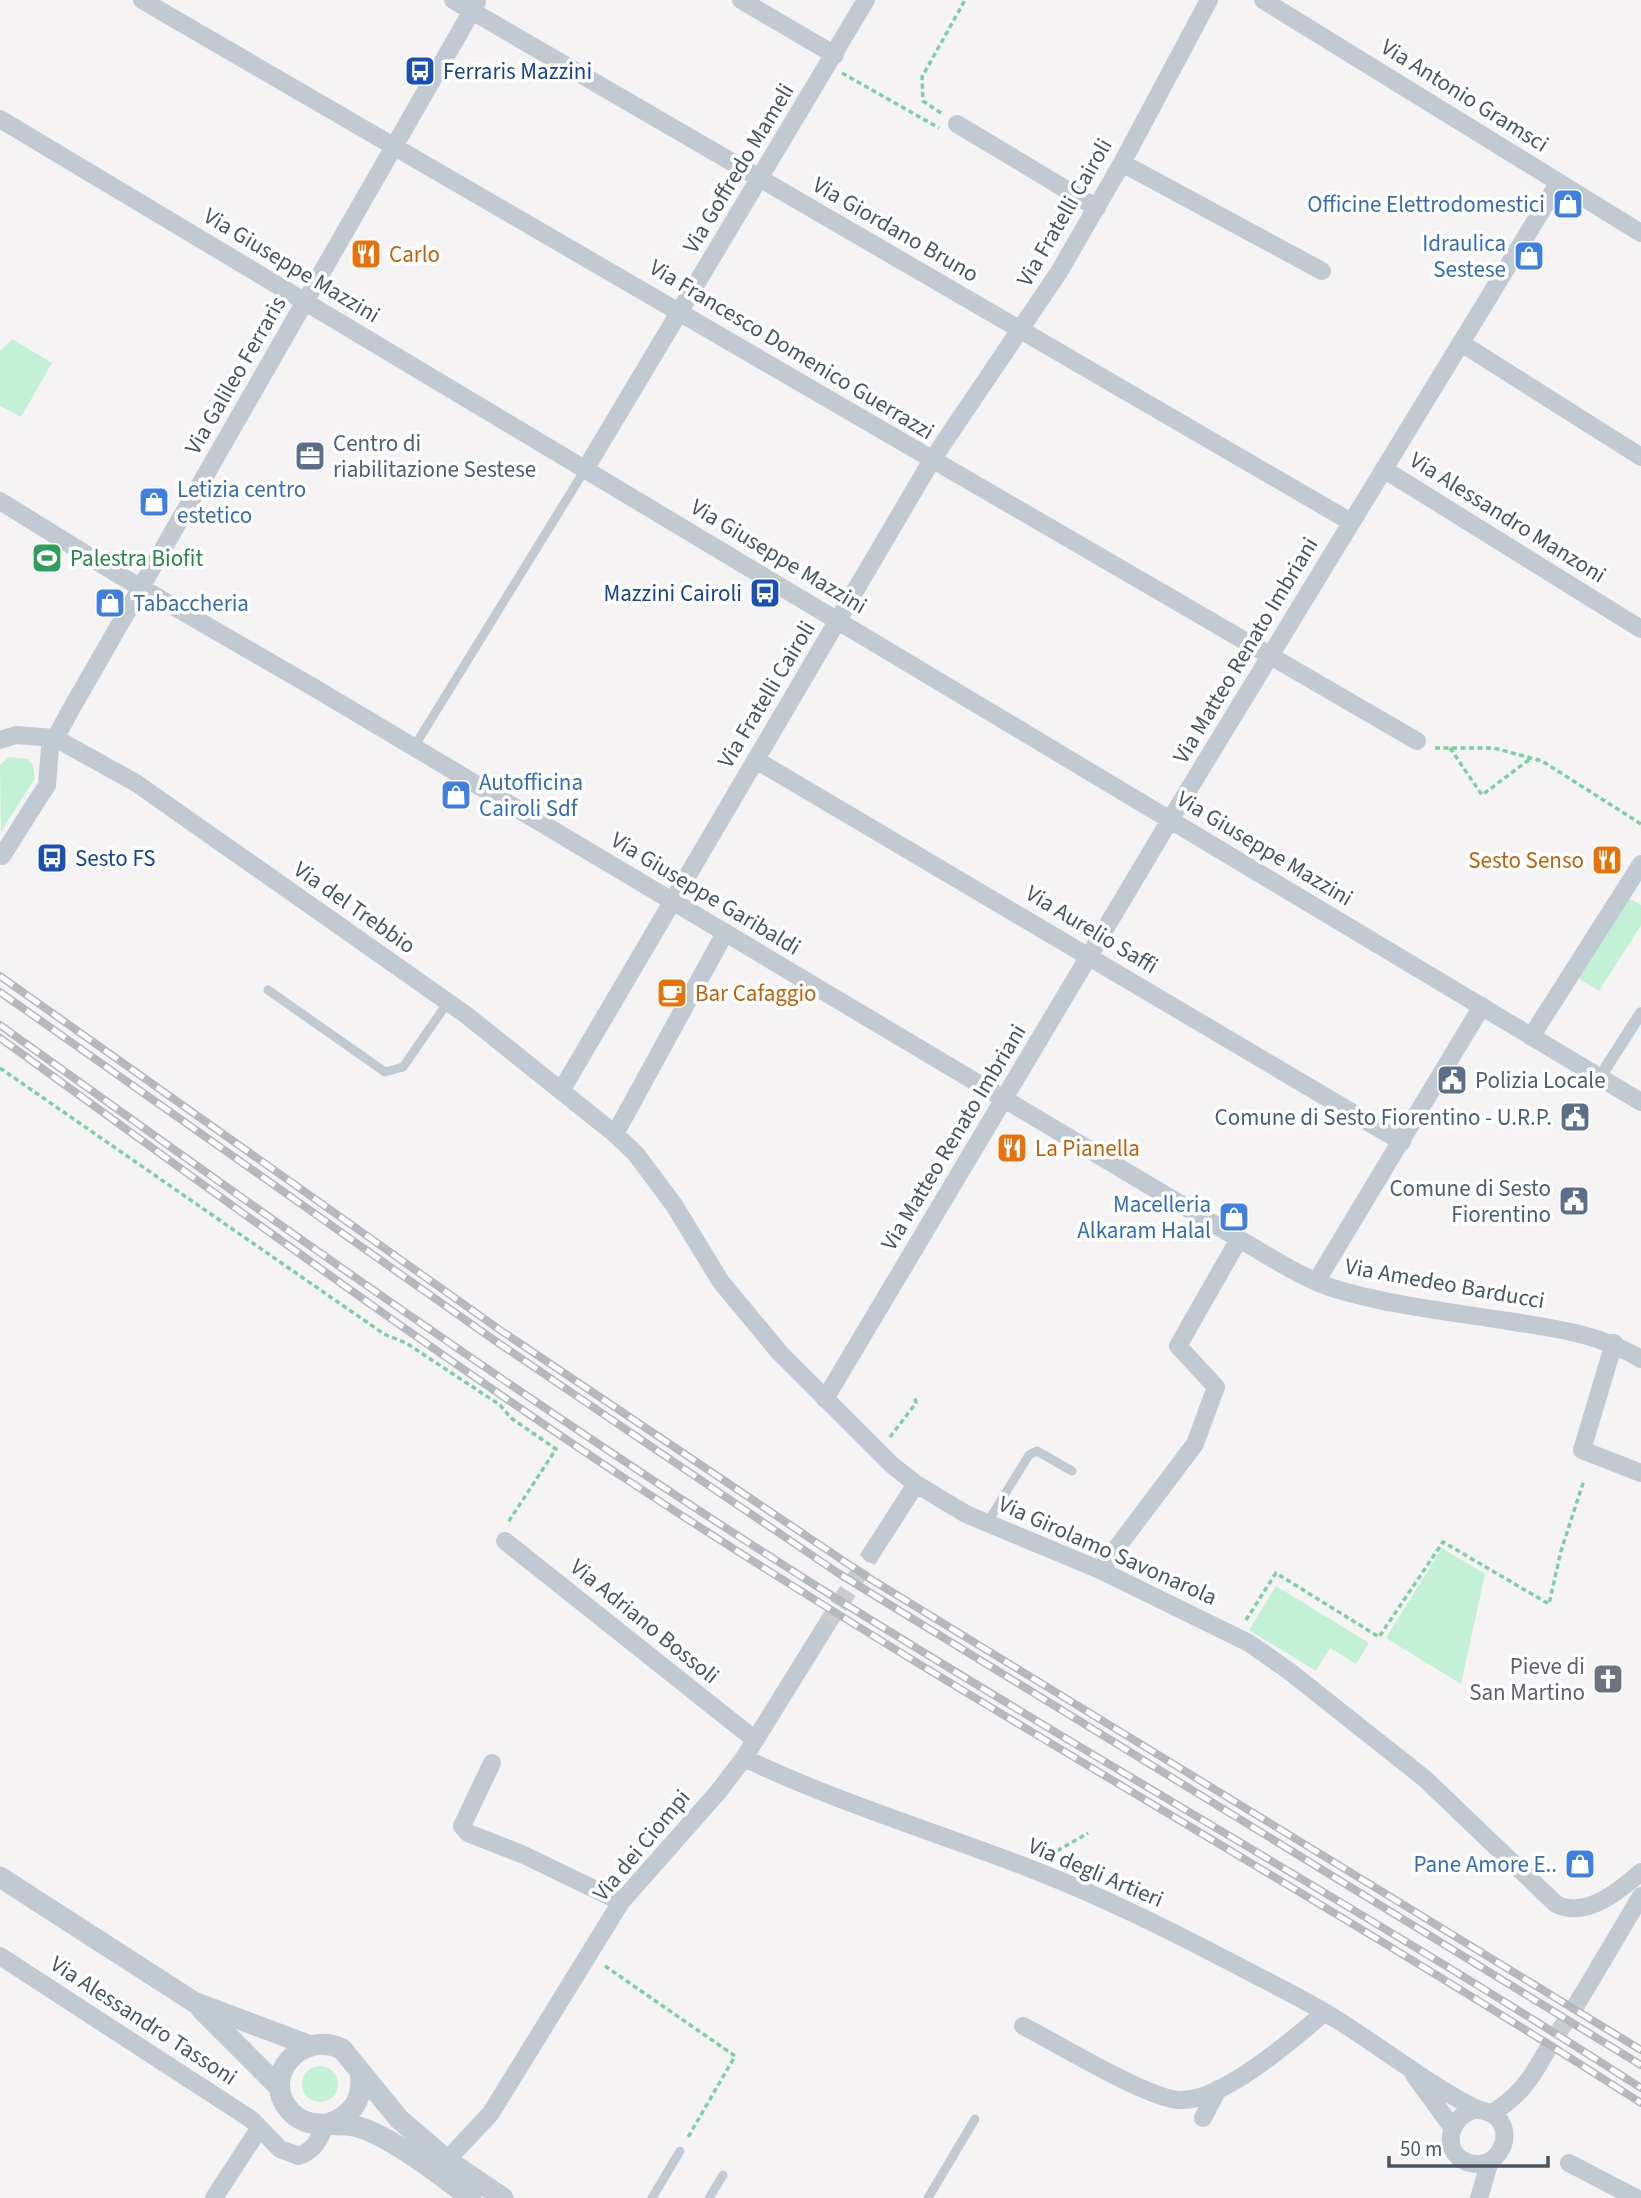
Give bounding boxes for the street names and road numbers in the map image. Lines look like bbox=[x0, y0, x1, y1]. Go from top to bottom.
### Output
street label: Via Antonio Gramsci bbox=[1375, 31, 1555, 160]
street label: Via Goffredo Mameli bbox=[675, 77, 802, 259]
street label: Via Fratelli Cairoli bbox=[1009, 132, 1120, 293]
street label: Via Giordano Bruno bbox=[807, 168, 985, 290]
street label: Via Giuseppe Mazzini bbox=[197, 200, 386, 331]
street label: Via Francesco Domenico Guerrazzi bbox=[643, 251, 940, 448]
street label: Via Galileo Ferraris bbox=[177, 290, 294, 461]
street label: Via Alessandro Manzoni bbox=[1403, 444, 1612, 591]
street label: Via Giuseppe Mazzini bbox=[684, 491, 873, 622]
street label: Via Matteo Renato Imbriani bbox=[1165, 531, 1326, 770]
street label: Via Fratelli Cairoli bbox=[709, 614, 823, 774]
street label: Via Giuseppe Mazzini bbox=[1170, 783, 1359, 914]
street label: Via Giuseppe Garibaldi bbox=[605, 824, 807, 963]
street label: Via del Trebbio bbox=[287, 853, 422, 962]
street label: Via Aurelio Saffi bbox=[1019, 877, 1164, 982]
street label: Via Matteo Renato Imbriani bbox=[873, 1018, 1034, 1257]
street label: Via Amedeo Barducci bbox=[1342, 1250, 1547, 1317]
street label: Via Girolamo Savonarola bbox=[993, 1487, 1222, 1614]
street label: Via Adriano Bossoli bbox=[563, 1551, 726, 1692]
street label: Via dei Ciompi bbox=[585, 1782, 698, 1908]
street label: Via degli Artieri bbox=[1023, 1829, 1169, 1916]
street label: Via Alessandro Tassoni bbox=[44, 1948, 244, 2093]

